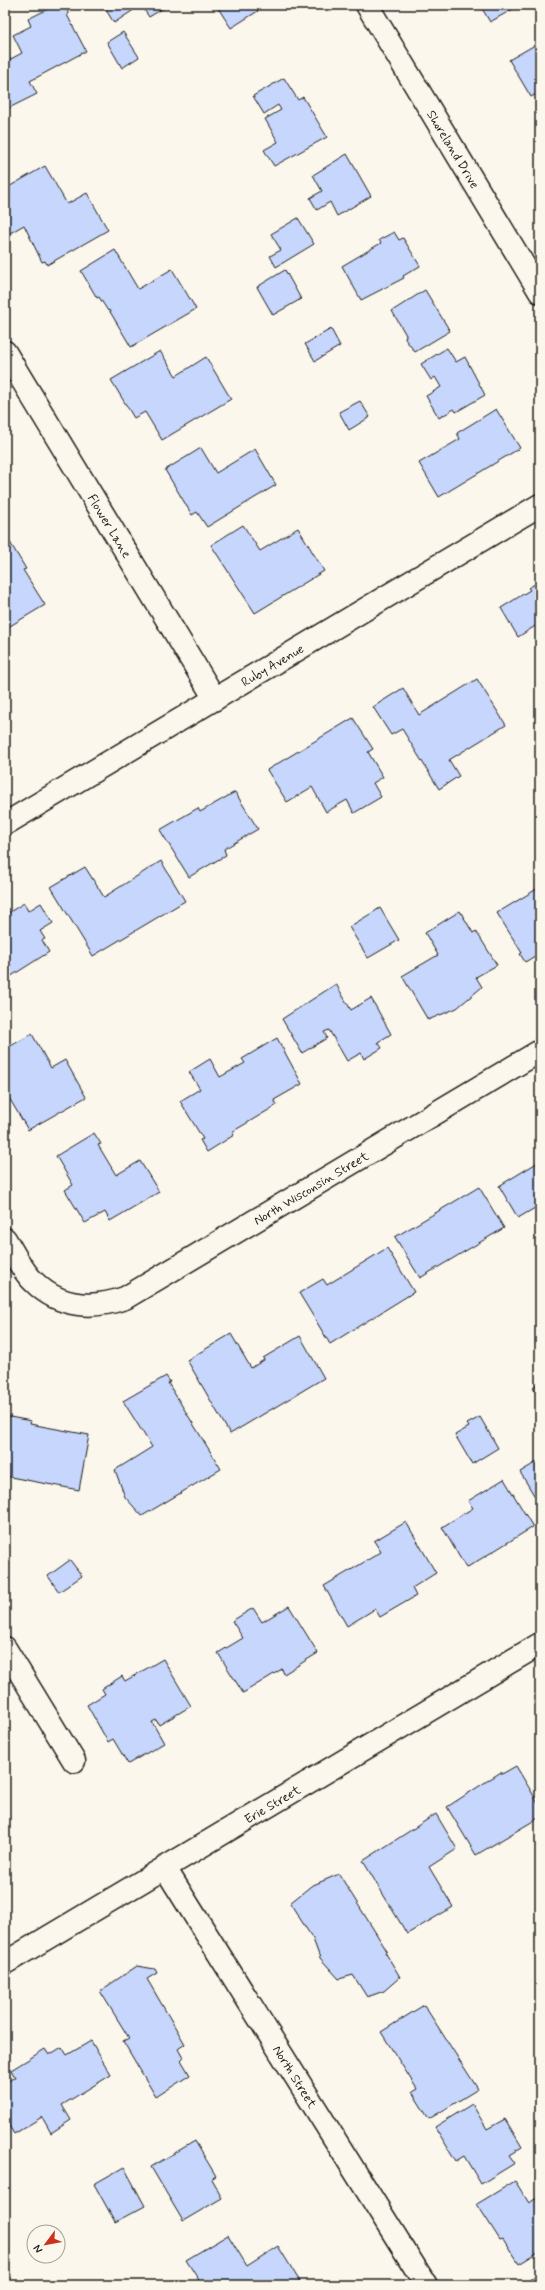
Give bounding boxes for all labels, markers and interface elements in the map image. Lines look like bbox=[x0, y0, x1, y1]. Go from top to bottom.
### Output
street label: Shoreland Drive bbox=[422, 107, 483, 192]
street label: Flower Lane bbox=[83, 491, 135, 562]
street label: Ruby Avenue bbox=[238, 641, 307, 691]
street label: North Wisconsin Street bbox=[251, 1148, 372, 1230]
street label: Erie Street bbox=[242, 1781, 304, 1828]
street label: North Street bbox=[268, 2043, 320, 2112]
north arrow bbox=[26, 2224, 66, 2264]
text: N bbox=[30, 2242, 46, 2256]

